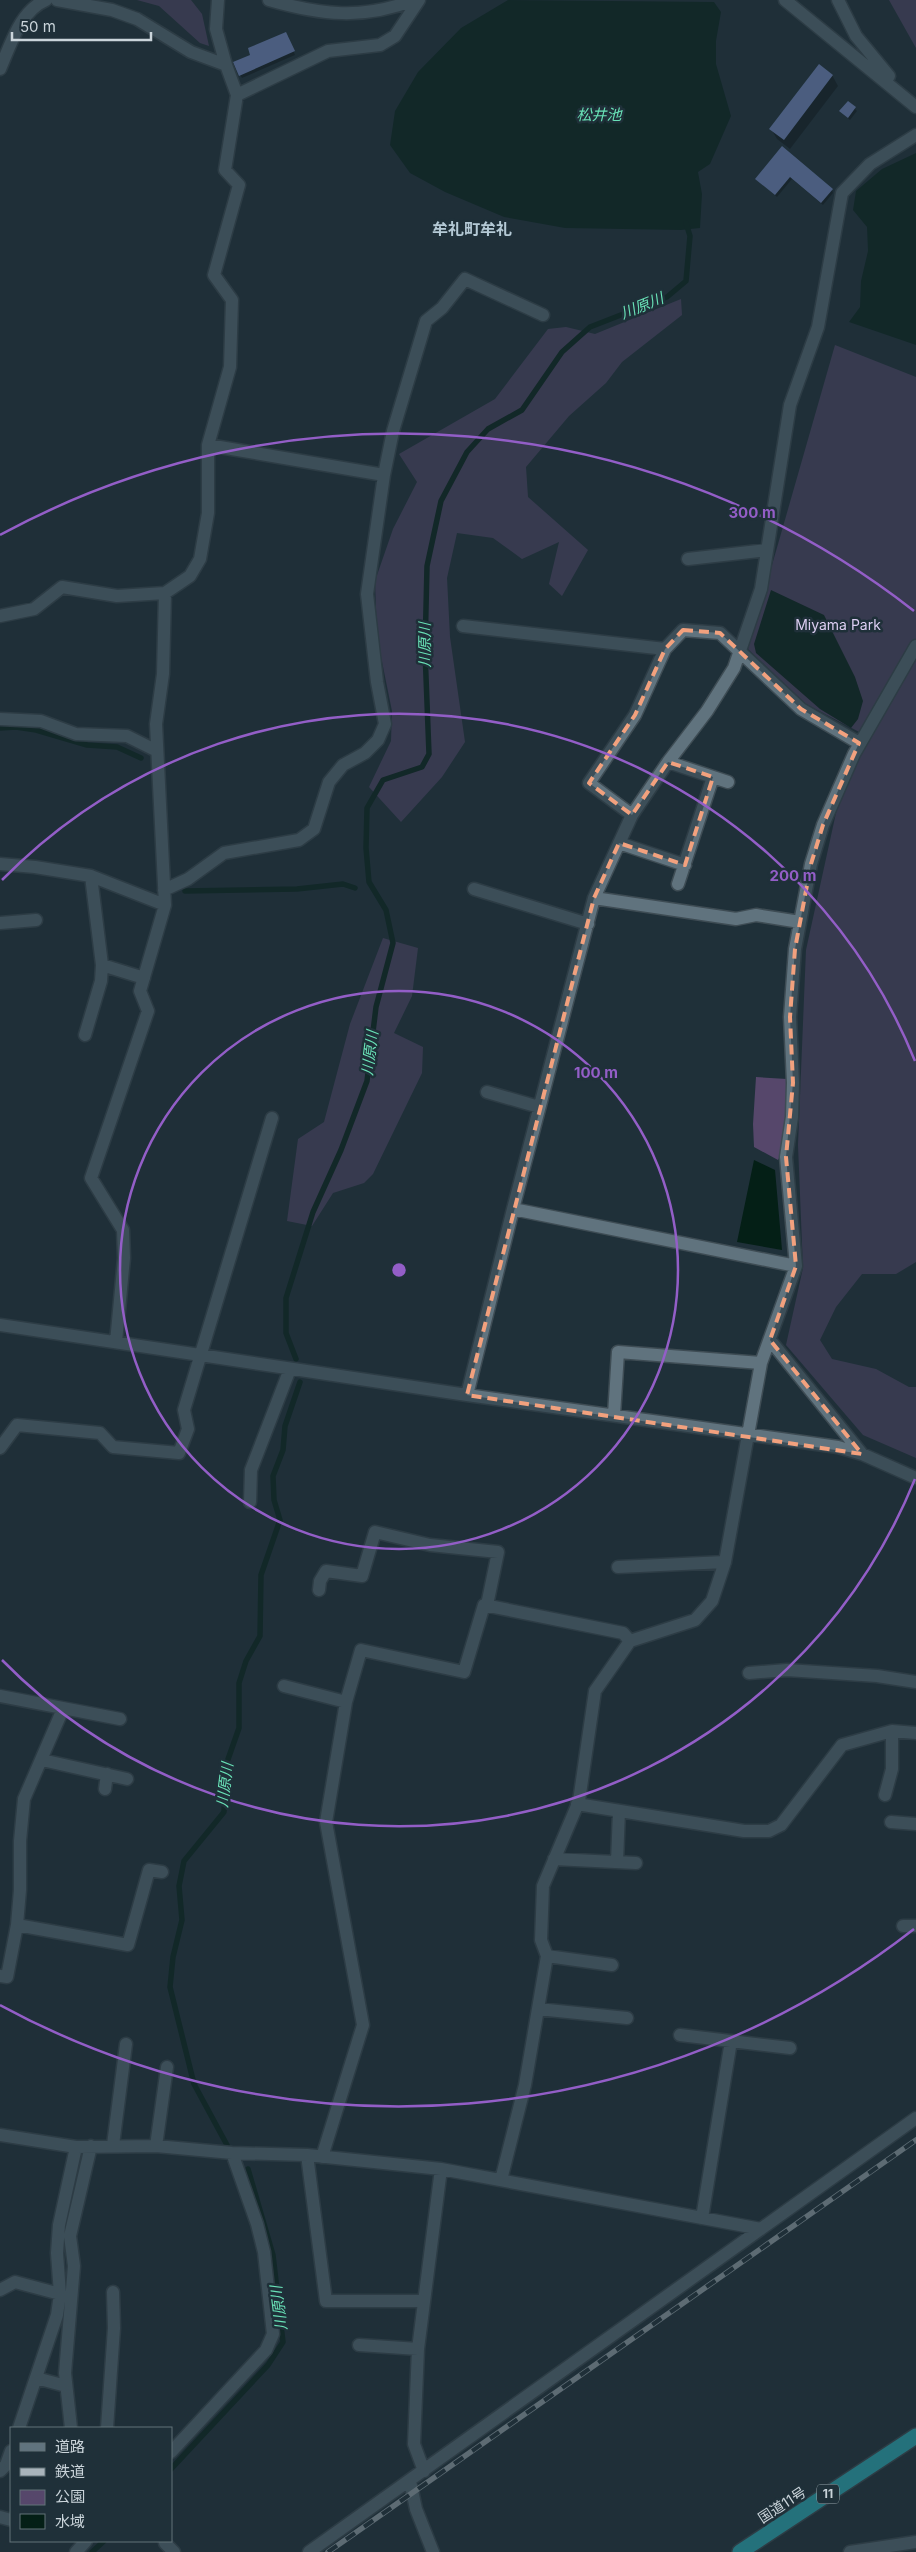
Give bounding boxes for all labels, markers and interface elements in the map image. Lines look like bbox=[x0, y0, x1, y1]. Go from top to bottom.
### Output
scale bar bbox=[12, 10, 151, 42]
text: 50 m bbox=[20, 17, 56, 36]
water label: 松井池 bbox=[576, 105, 623, 124]
district label: 牟礼町牟礼 bbox=[432, 219, 512, 239]
water label: 川原川 bbox=[617, 288, 668, 323]
text: 300 m bbox=[728, 503, 776, 522]
park label: Miyama Park bbox=[795, 616, 881, 633]
water label: 川原川 bbox=[415, 621, 434, 668]
text: 200 m bbox=[770, 866, 816, 885]
water label: 川原川 bbox=[357, 1027, 382, 1076]
text: 100 m bbox=[574, 1063, 618, 1082]
centre of rings bbox=[390, 1261, 408, 1279]
water label: 川原川 bbox=[212, 1759, 237, 1808]
water label: 川原川 bbox=[266, 2283, 291, 2332]
legend bbox=[10, 2427, 172, 2542]
text: 道路 bbox=[55, 2437, 85, 2456]
text: 鉄道 bbox=[55, 2462, 85, 2481]
street label: 国道11号 bbox=[755, 2483, 809, 2526]
road number: 11 bbox=[817, 2484, 839, 2504]
text: 公園 bbox=[55, 2487, 85, 2506]
text: 水域 bbox=[55, 2512, 85, 2531]

